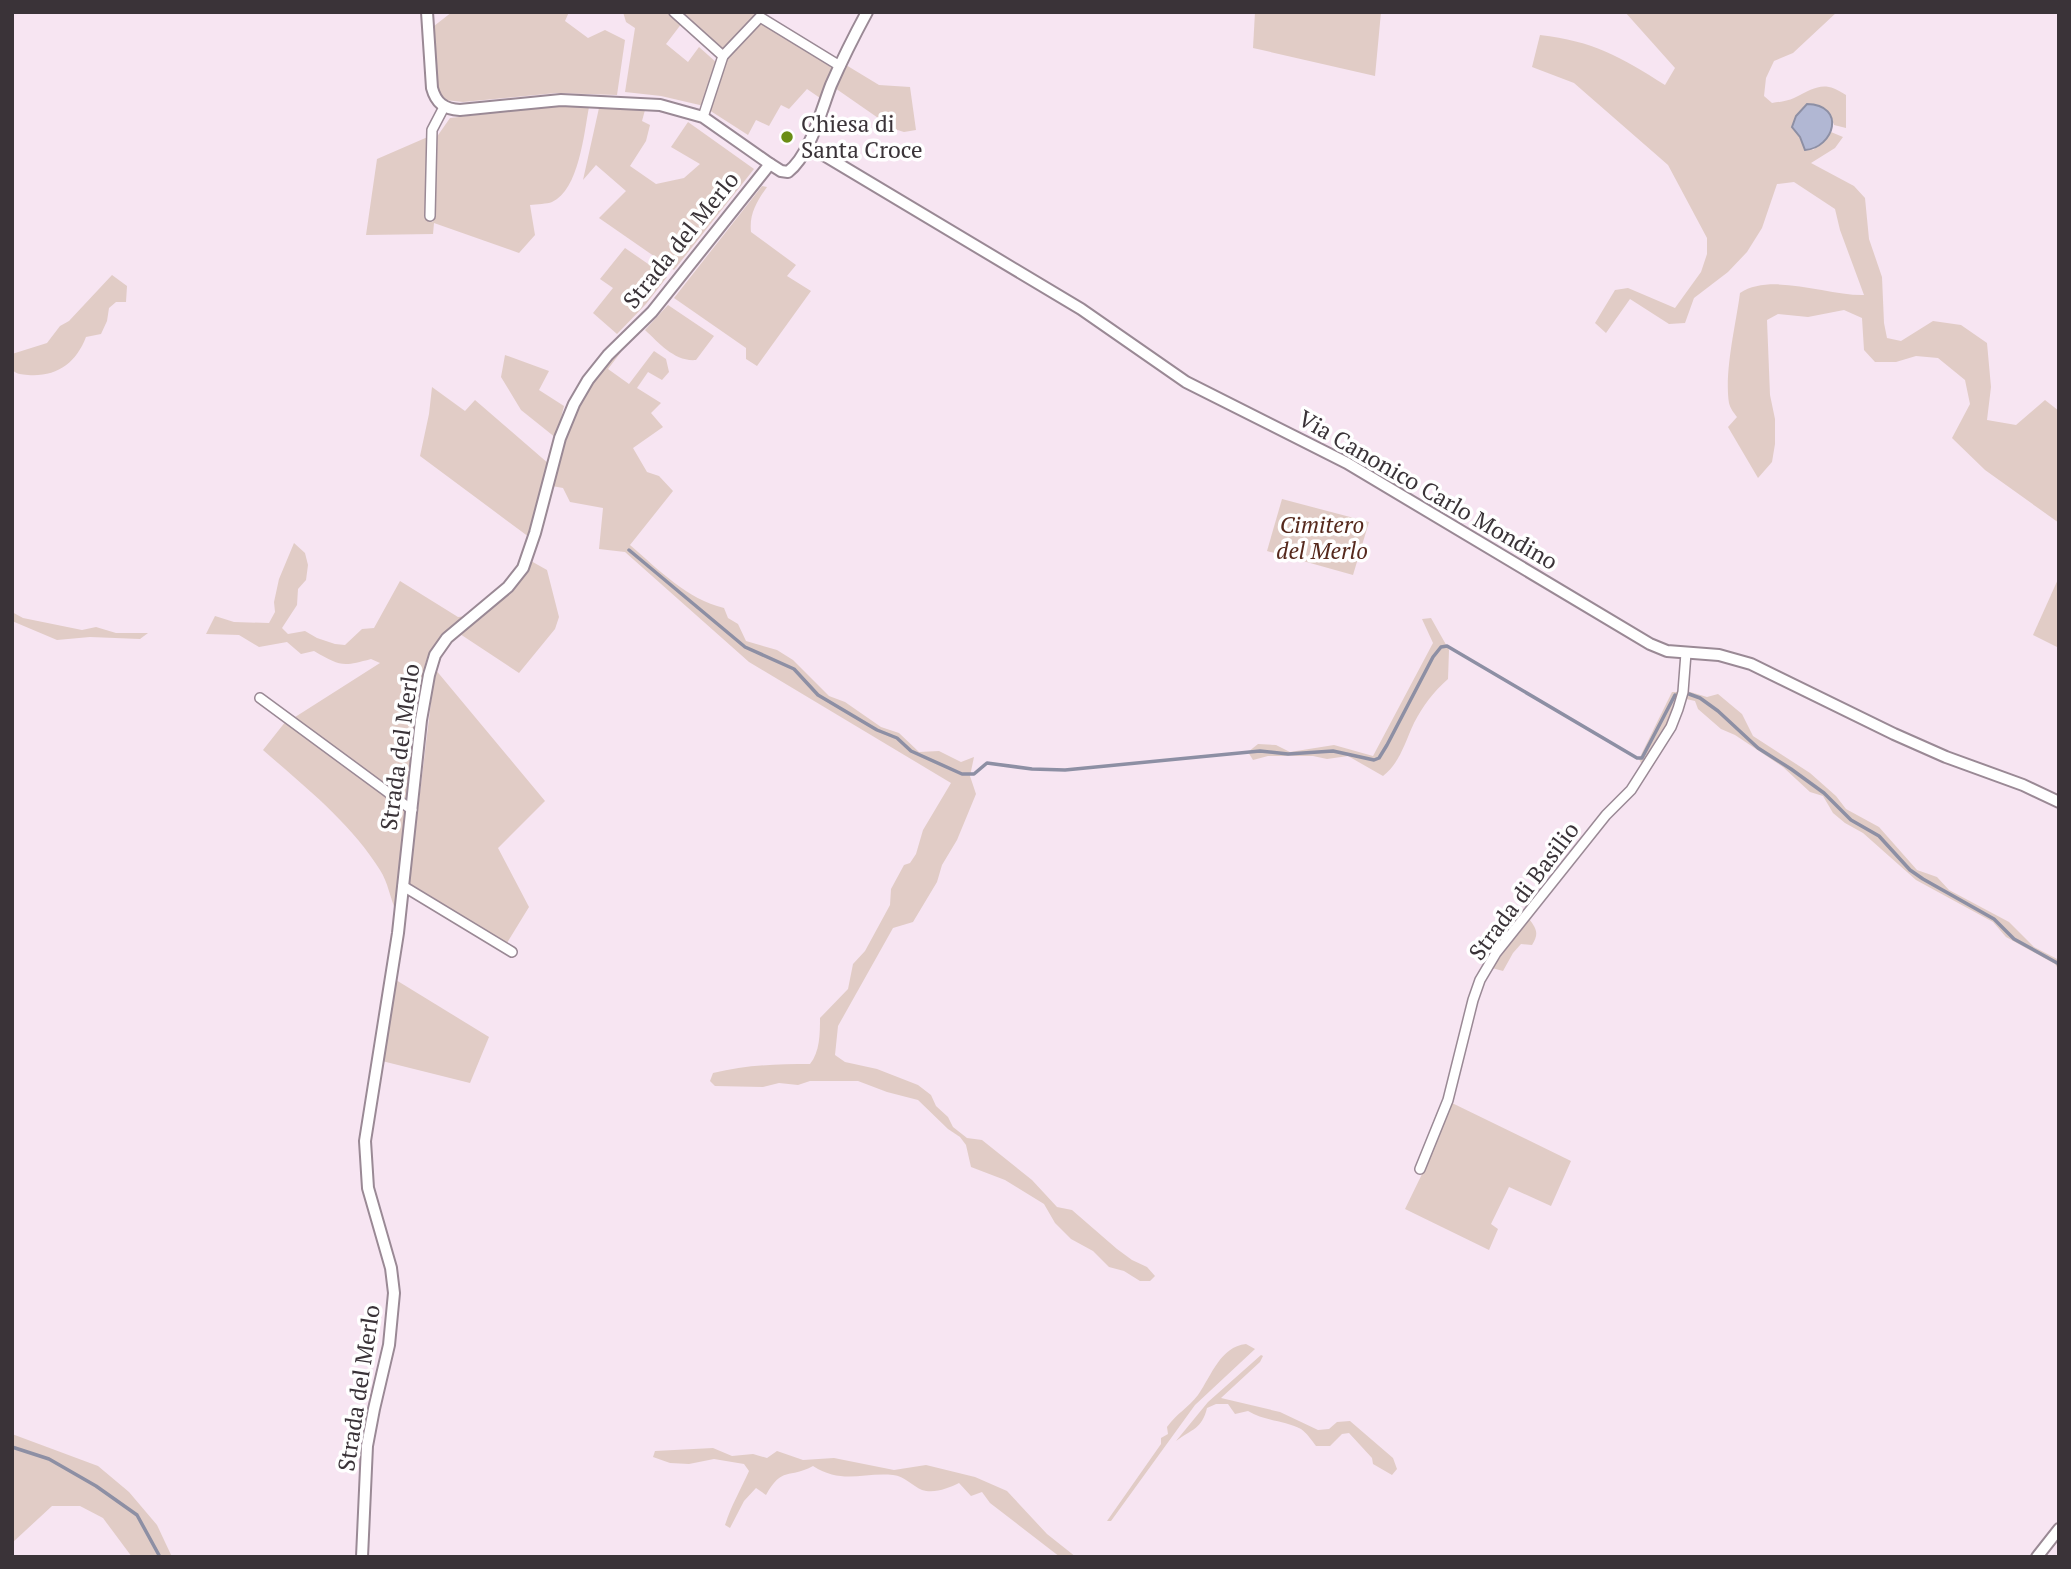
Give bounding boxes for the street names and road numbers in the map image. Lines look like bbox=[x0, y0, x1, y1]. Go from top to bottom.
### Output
street label: Strada del Merlo bbox=[616, 165, 746, 315]
street label: Via Canonico Carlo Mondino bbox=[1293, 402, 1564, 577]
street label: Strada del Merlo bbox=[372, 662, 427, 832]
street label: Strada di Basilio bbox=[1461, 815, 1586, 966]
street label: Strada del Merlo bbox=[330, 1302, 387, 1473]

